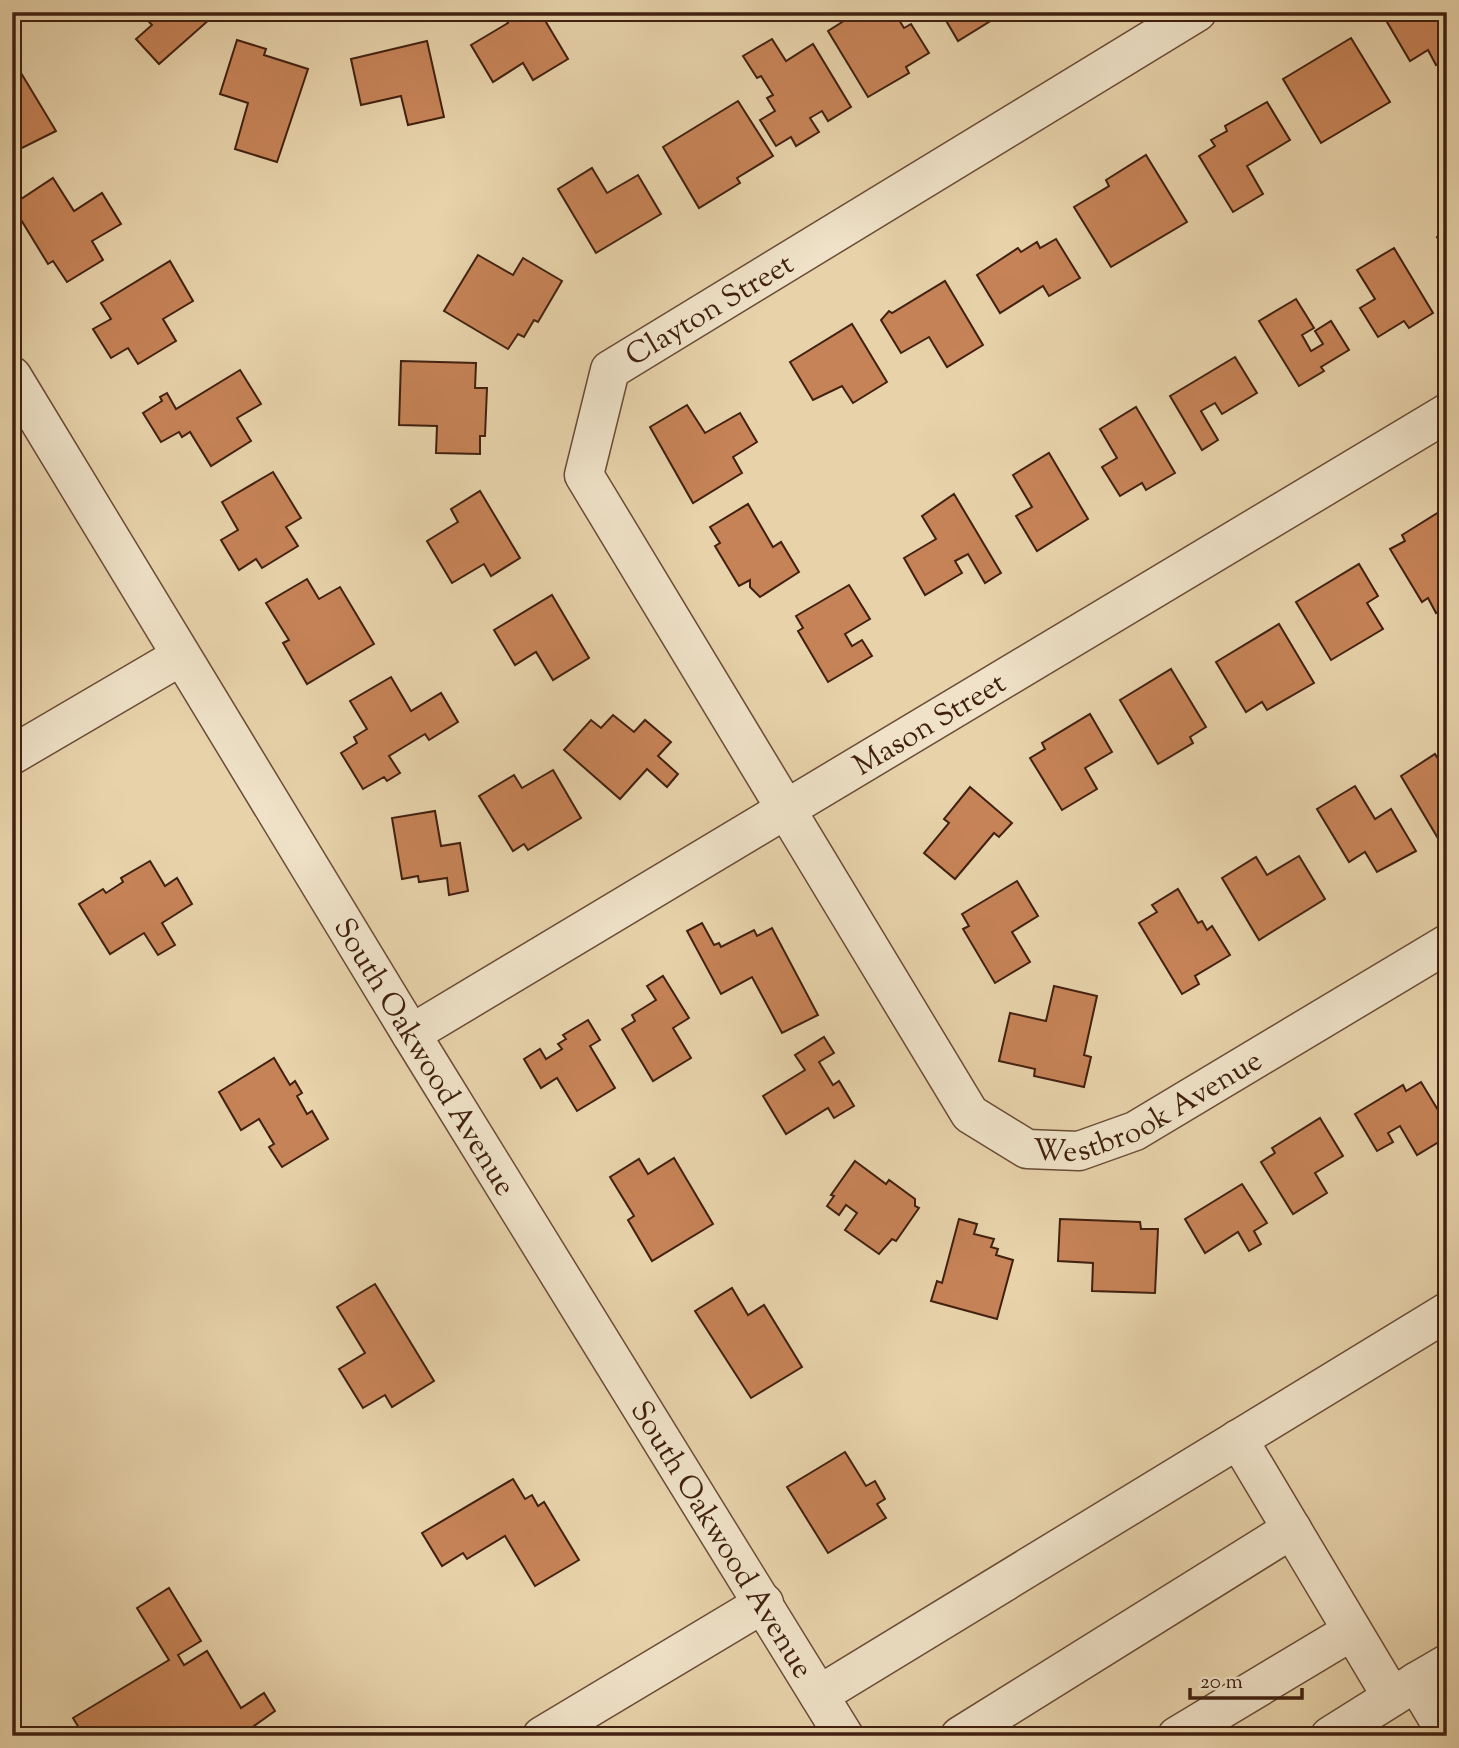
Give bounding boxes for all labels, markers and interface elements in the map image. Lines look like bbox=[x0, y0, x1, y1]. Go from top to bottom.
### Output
street label: Clayton Street bbox=[618, 244, 802, 378]
street label: Mason Street bbox=[846, 663, 1015, 788]
street label: South Oakwood Avenue bbox=[321, 910, 525, 1205]
street label: Westbrook Avenue bbox=[1032, 1041, 1271, 1175]
street label: South Oakwood Avenue bbox=[618, 1393, 822, 1688]
scale bar bbox=[1190, 1657, 1302, 1701]
text: 20 m bbox=[1200, 1668, 1243, 1698]

